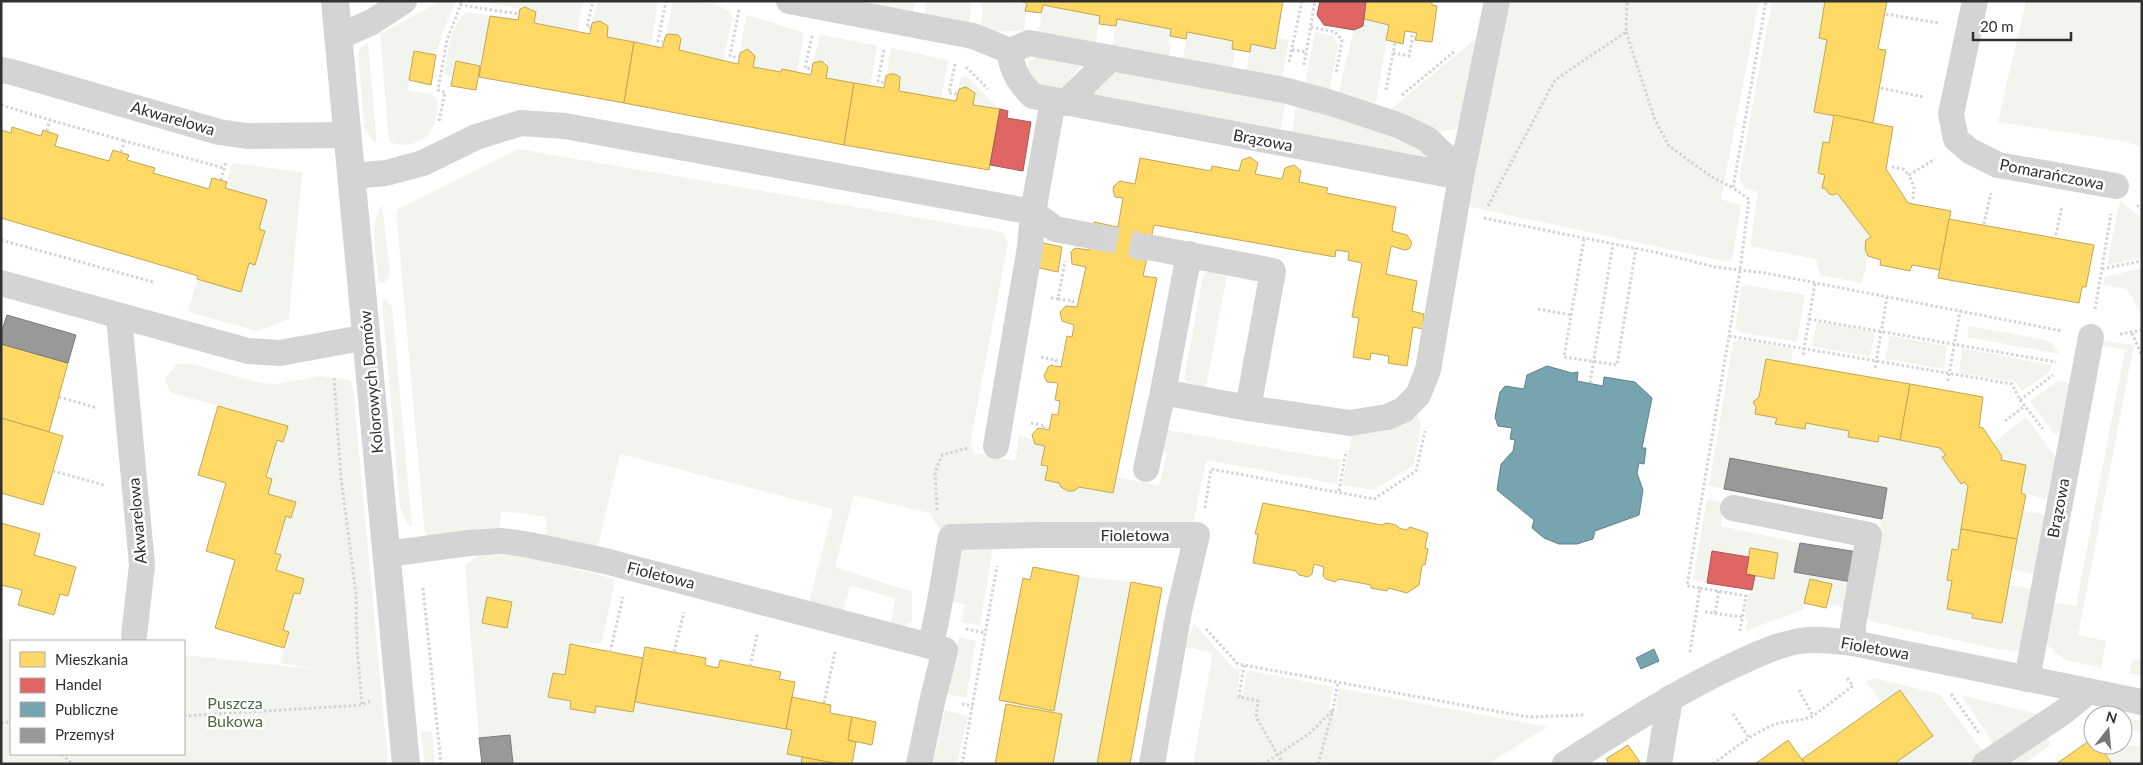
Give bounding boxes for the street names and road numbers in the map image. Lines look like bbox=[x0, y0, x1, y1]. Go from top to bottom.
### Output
street label: Akwarelowa bbox=[129, 96, 217, 139]
street label: Brązowa bbox=[1232, 124, 1294, 155]
street label: Pomarańczowa bbox=[1998, 154, 2106, 193]
street label: Kolorowych Domów bbox=[355, 309, 386, 454]
street label: Akwarelowa bbox=[123, 477, 150, 565]
street label: Brązowa bbox=[2042, 477, 2073, 539]
street label: Fioletowa bbox=[1100, 525, 1170, 544]
street label: Fioletowa bbox=[625, 557, 697, 592]
street label: Fioletowa bbox=[1839, 632, 1911, 663]

